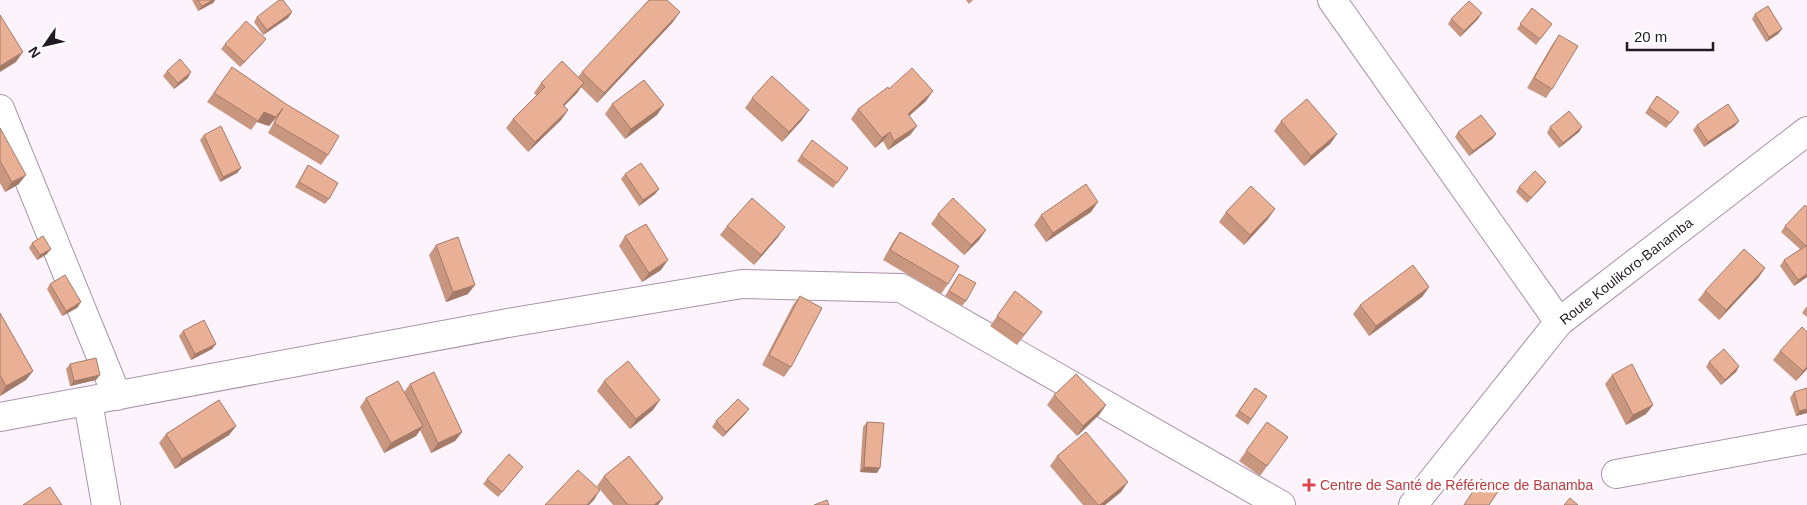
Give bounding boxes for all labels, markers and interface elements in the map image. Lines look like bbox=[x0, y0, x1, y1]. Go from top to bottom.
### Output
north arrow bbox=[20, 20, 70, 70]
scale bar bbox=[1627, 20, 1713, 52]
text: 20 m bbox=[1634, 28, 1667, 45]
text: N bbox=[25, 44, 44, 61]
street label: Route Koulikoro-Banamba bbox=[1556, 214, 1696, 328]
place label: Centre de Santé de Référence de Banamba bbox=[1320, 477, 1593, 493]
marker: Centre de Santé de Référence de Banamba bbox=[1302, 478, 1316, 492]

